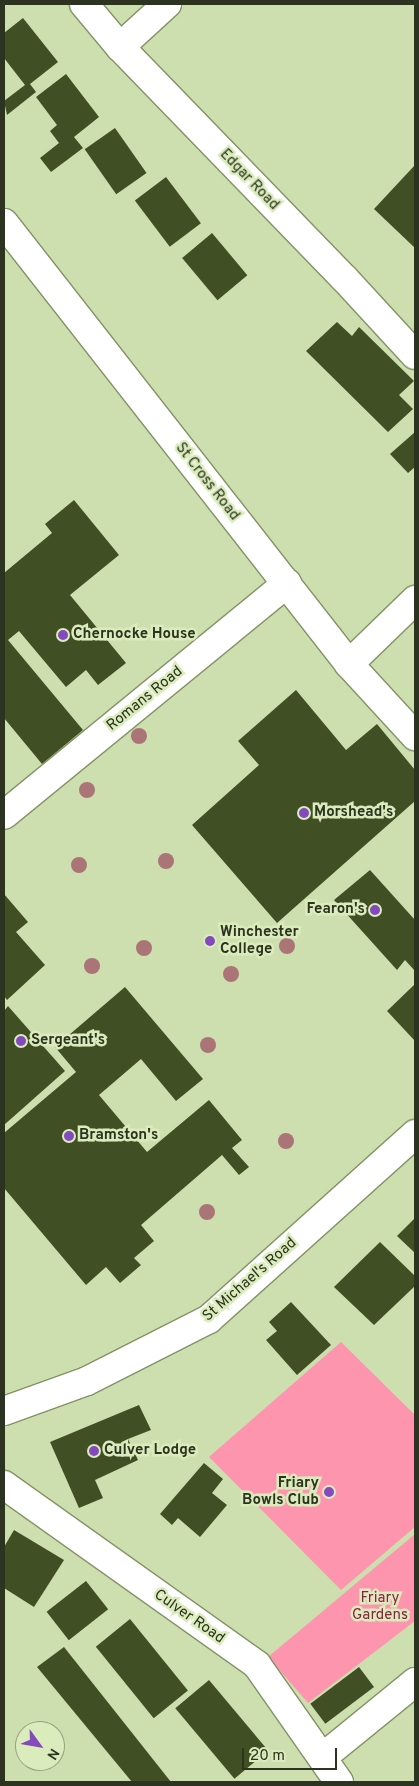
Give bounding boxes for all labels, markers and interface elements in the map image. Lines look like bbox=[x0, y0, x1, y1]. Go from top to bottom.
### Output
street label: Edgar Road bbox=[216, 146, 282, 214]
street label: St Cross Road bbox=[171, 440, 243, 524]
place label: Chernocke House bbox=[73, 626, 196, 644]
marker: Chernocke House bbox=[57, 629, 69, 641]
street label: Romans Road bbox=[103, 663, 187, 735]
place label: Morshead's bbox=[314, 804, 393, 822]
marker: Morshead's bbox=[298, 807, 310, 819]
place label: Fearon's bbox=[307, 901, 365, 919]
marker: Fearon's bbox=[369, 904, 381, 916]
place label: Winchester College bbox=[220, 923, 299, 958]
marker: Winchester College bbox=[204, 935, 216, 947]
place label: Sergeant's bbox=[31, 1032, 105, 1050]
marker: Sergeant's bbox=[15, 1035, 27, 1047]
place label: Bramston's bbox=[79, 1127, 158, 1145]
marker: Bramston's bbox=[63, 1130, 75, 1142]
street label: St Michael's Road bbox=[199, 1234, 301, 1326]
place label: Culver Lodge bbox=[104, 1442, 196, 1460]
marker: Culver Lodge bbox=[88, 1445, 100, 1457]
place label: Friary Bowls Club bbox=[242, 1474, 319, 1509]
marker: Friary Bowls Club bbox=[323, 1486, 335, 1498]
street label: Culver Road bbox=[150, 1586, 228, 1648]
park label: Friary Gardens bbox=[352, 1589, 408, 1624]
north arrow bbox=[15, 1721, 65, 1771]
scale bar bbox=[244, 1738, 339, 1770]
text: N bbox=[42, 1745, 62, 1762]
text: 20 m bbox=[250, 1747, 285, 1766]

